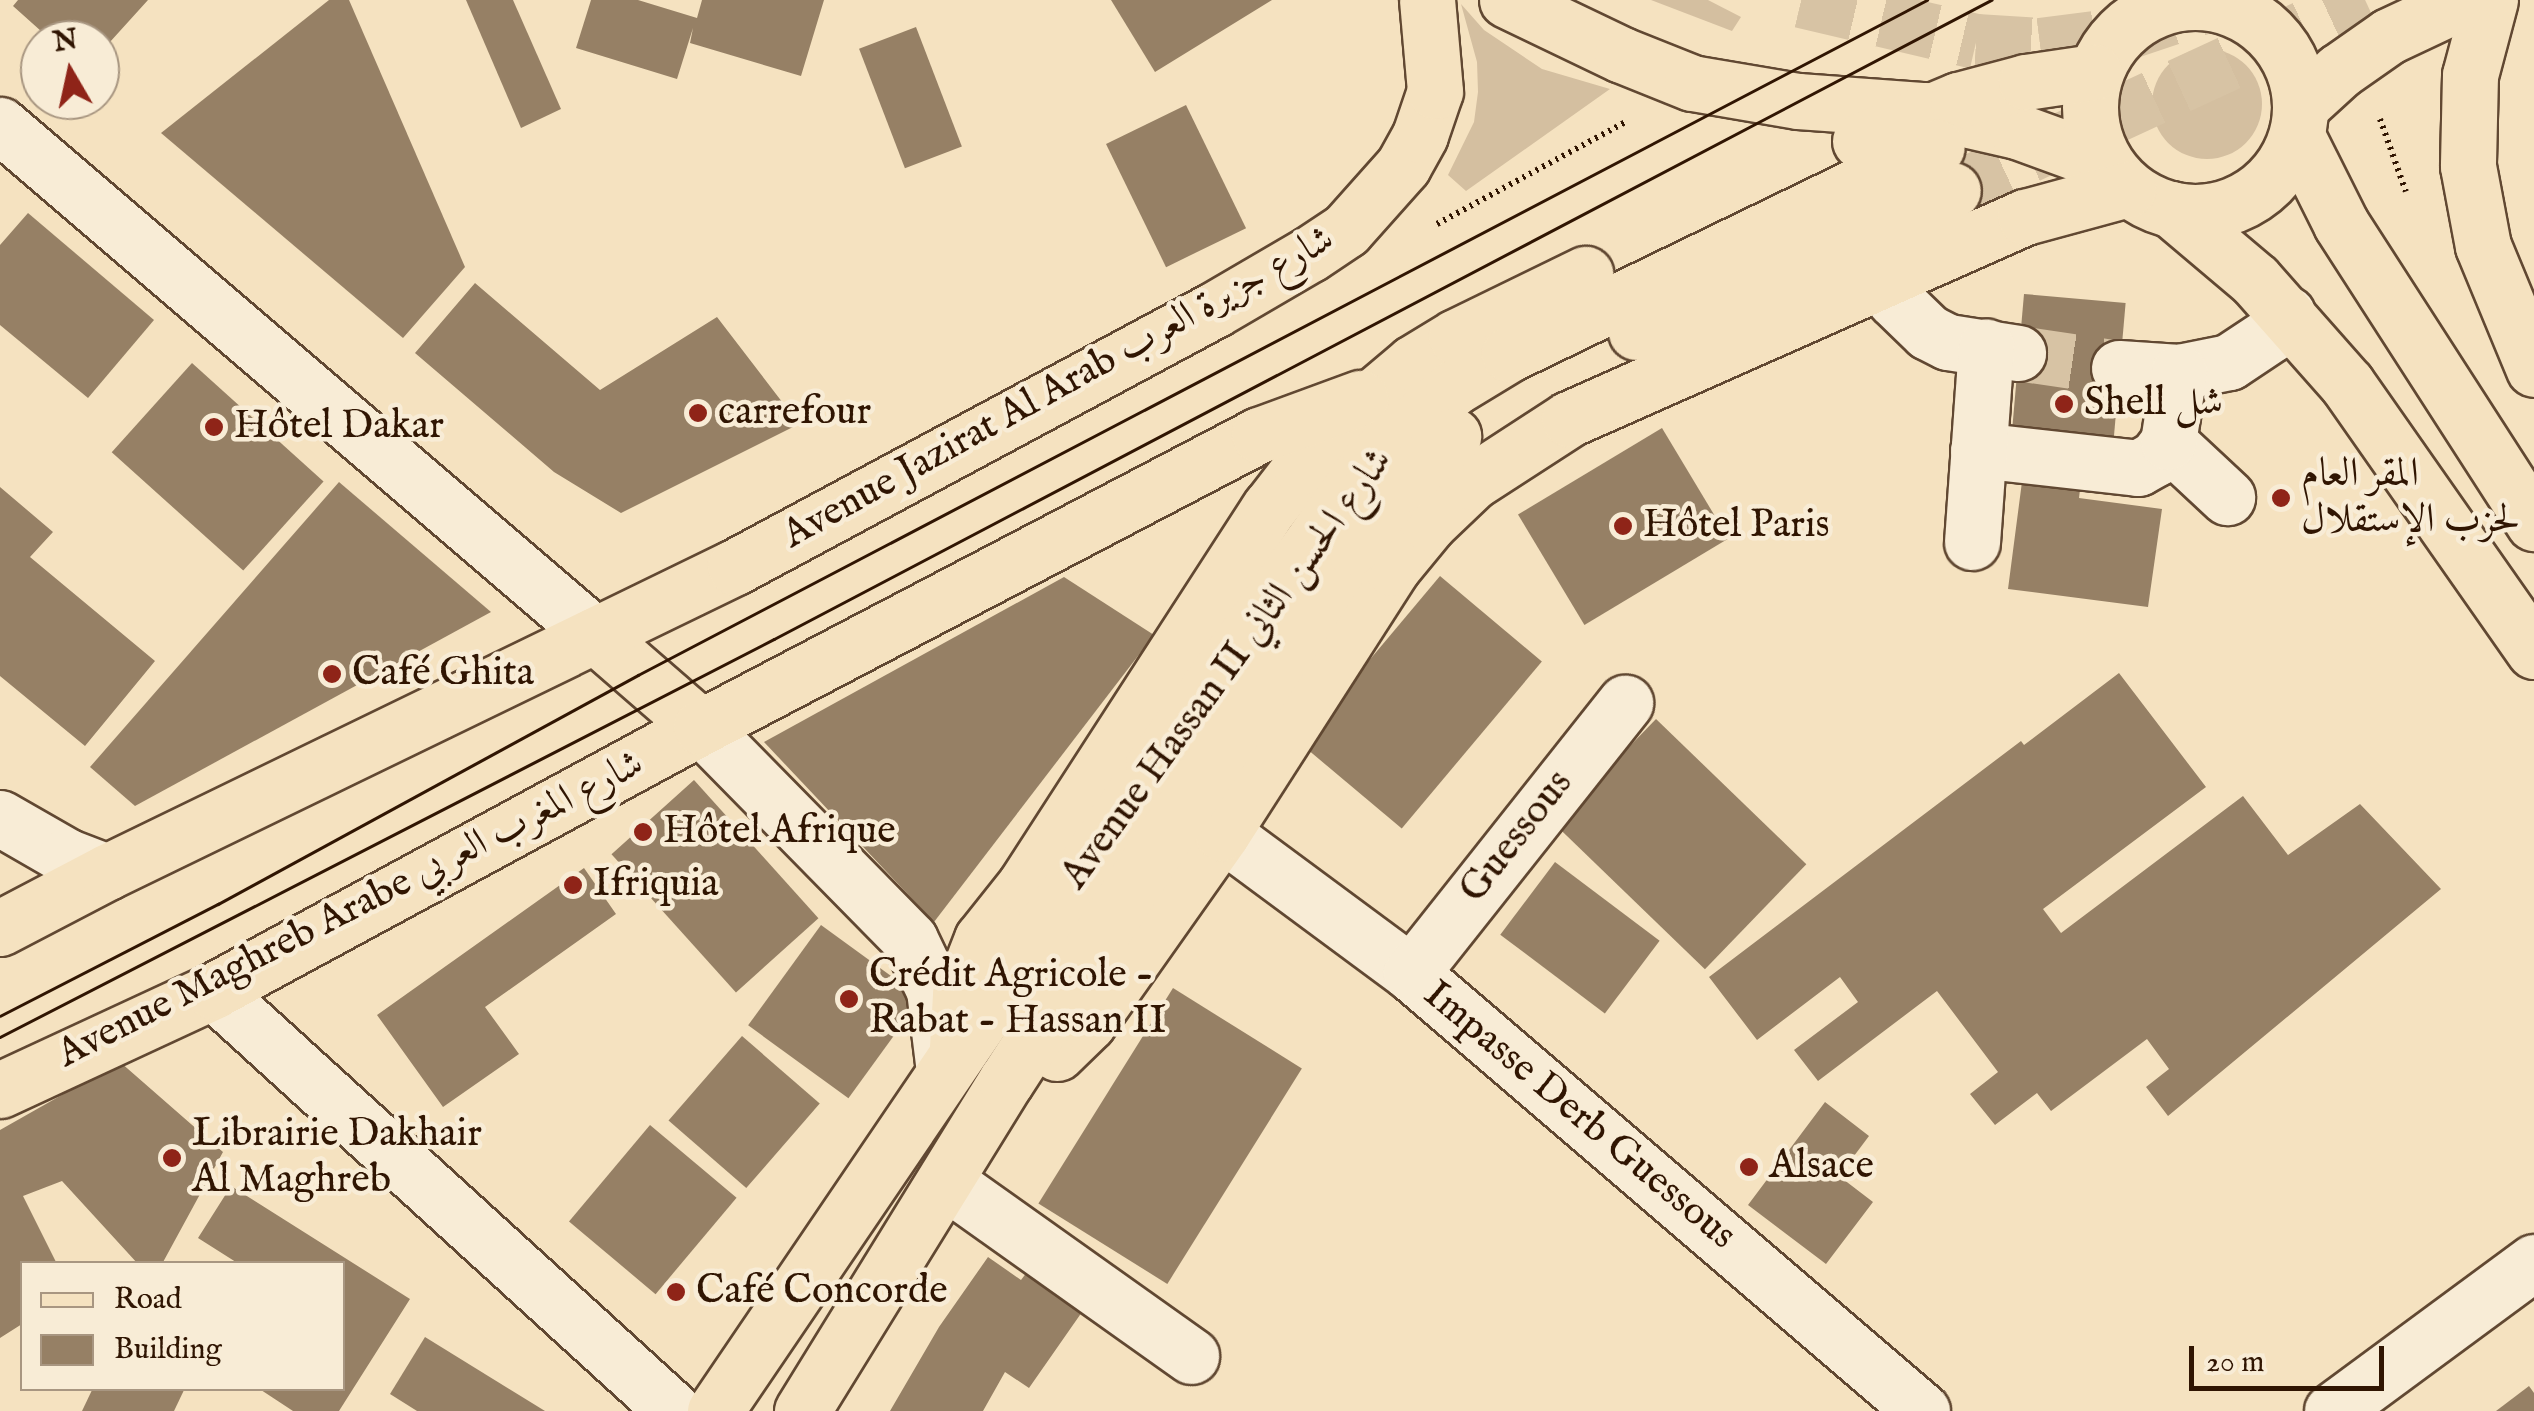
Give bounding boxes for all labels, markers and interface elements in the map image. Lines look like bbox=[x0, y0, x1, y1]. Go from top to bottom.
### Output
north arrow bbox=[20, 20, 120, 120]
text: N bbox=[51, 23, 80, 61]
street label: Avenue Jazirat Al Arab شارع جزيرة العرب bbox=[775, 216, 1343, 560]
place label: Shell شل bbox=[2084, 380, 2223, 428]
place label: carrefour bbox=[718, 389, 871, 437]
marker: Shell شل bbox=[2053, 393, 2075, 415]
marker: carrefour bbox=[687, 402, 709, 424]
place label: Hôtel Dakar bbox=[234, 403, 444, 451]
marker: Hôtel Dakar bbox=[203, 416, 225, 438]
street label: Avenue Hassan II شارع الحسن الثاني bbox=[1052, 439, 1404, 899]
place label: المقر العام لحزب الإستقلال bbox=[2301, 451, 2519, 545]
marker: المقر العام لحزب الإستقلال bbox=[2270, 487, 2292, 509]
place label: Hôtel Paris bbox=[1643, 502, 1830, 550]
marker: Hôtel Paris bbox=[1612, 515, 1634, 537]
place label: Café Ghita bbox=[352, 650, 534, 698]
marker: Café Ghita bbox=[321, 663, 343, 685]
street label: Avenue Maghreb Arabe شارع المغرب العربي bbox=[50, 741, 652, 1079]
street label: Guessous bbox=[1450, 761, 1584, 913]
place label: Hôtel Afrique bbox=[663, 808, 896, 856]
marker: Hôtel Afrique bbox=[632, 821, 654, 843]
place label: Ifriquia bbox=[593, 861, 718, 909]
marker: Ifriquia bbox=[562, 874, 584, 896]
place label: Crédit Agricole - Rabat - Hassan II bbox=[869, 952, 1166, 1046]
street label: Impasse Derb Guessous bbox=[1413, 971, 1745, 1261]
marker: Crédit Agricole - Rabat - Hassan II bbox=[838, 988, 860, 1010]
place label: Librairie Dakhair Al Maghreb bbox=[192, 1111, 482, 1205]
place label: Alsace bbox=[1769, 1143, 1874, 1191]
marker: Librairie Dakhair Al Maghreb bbox=[161, 1147, 183, 1169]
marker: Alsace bbox=[1738, 1156, 1760, 1178]
legend bbox=[20, 1261, 345, 1391]
place label: Café Concorde bbox=[696, 1268, 948, 1316]
text: Road bbox=[114, 1281, 182, 1319]
marker: Café Concorde bbox=[665, 1281, 687, 1303]
scale bar bbox=[2194, 1326, 2389, 1388]
text: Building bbox=[114, 1331, 222, 1369]
text: 20 m bbox=[2206, 1344, 2265, 1382]

